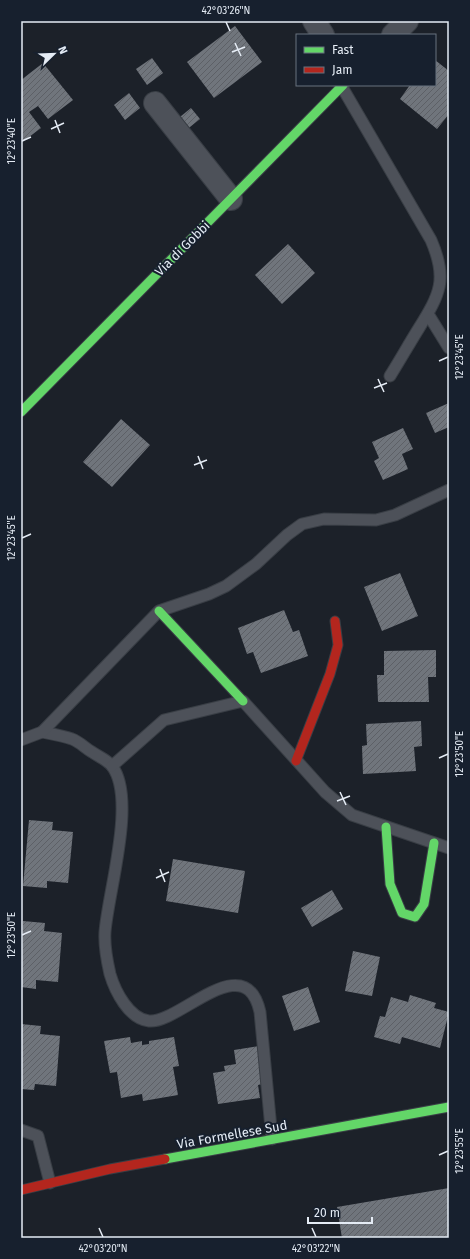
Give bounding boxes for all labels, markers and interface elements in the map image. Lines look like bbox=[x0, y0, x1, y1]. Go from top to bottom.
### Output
text: 42°03'26"N bbox=[202, 5, 250, 17]
north arrow bbox=[34, 34, 74, 74]
legend bbox=[296, 34, 436, 86]
text: Fast bbox=[332, 43, 354, 57]
text: N bbox=[55, 44, 70, 56]
text: Jam bbox=[332, 63, 352, 77]
text: 12°23'40"E bbox=[6, 118, 18, 164]
street label: Via di Gobbi bbox=[152, 218, 213, 279]
text: 12°23'45"E bbox=[454, 334, 466, 380]
text: 12°23'45"E bbox=[6, 515, 18, 561]
text: 12°23'50"E bbox=[454, 731, 466, 777]
text: 12°23'50"E bbox=[6, 912, 18, 958]
street label: Via Formellese Sud bbox=[176, 1117, 288, 1152]
text: 12°23'55"E bbox=[454, 1128, 466, 1174]
scale bar bbox=[308, 1199, 372, 1225]
text: 20 m bbox=[314, 1206, 340, 1220]
text: 42°03'20"N bbox=[78, 1243, 128, 1255]
text: 42°03'22"N bbox=[292, 1243, 340, 1255]

